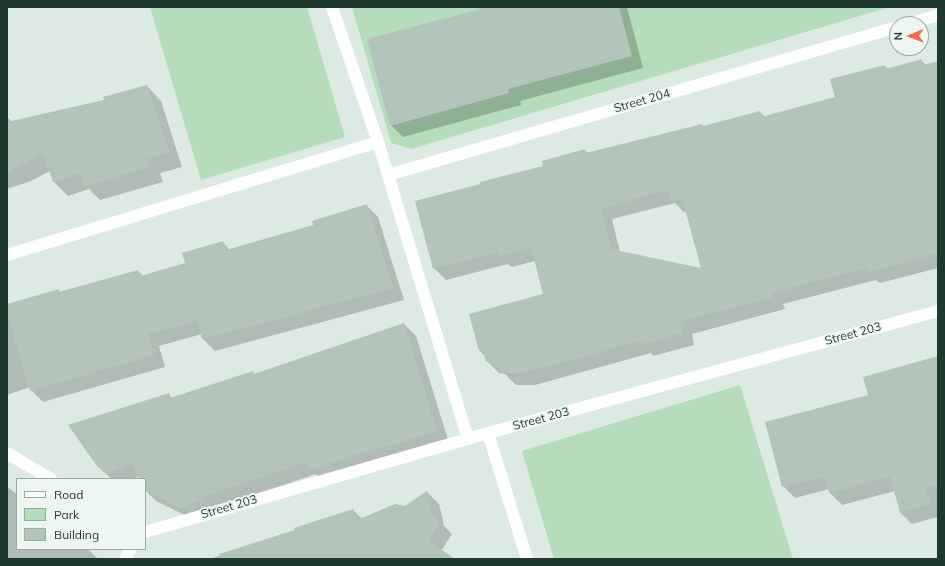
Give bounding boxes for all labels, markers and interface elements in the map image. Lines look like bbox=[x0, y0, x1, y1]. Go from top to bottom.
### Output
north arrow bbox=[889, 16, 929, 56]
text: N bbox=[891, 32, 905, 40]
street label: Street 204 bbox=[612, 86, 672, 116]
street label: Street 203 bbox=[823, 320, 883, 348]
street label: Street 203 bbox=[511, 405, 571, 433]
legend bbox=[16, 478, 146, 550]
text: Road bbox=[54, 487, 83, 502]
street label: Street 203 bbox=[199, 492, 259, 522]
text: Park bbox=[54, 507, 79, 522]
text: Building bbox=[54, 527, 99, 542]

